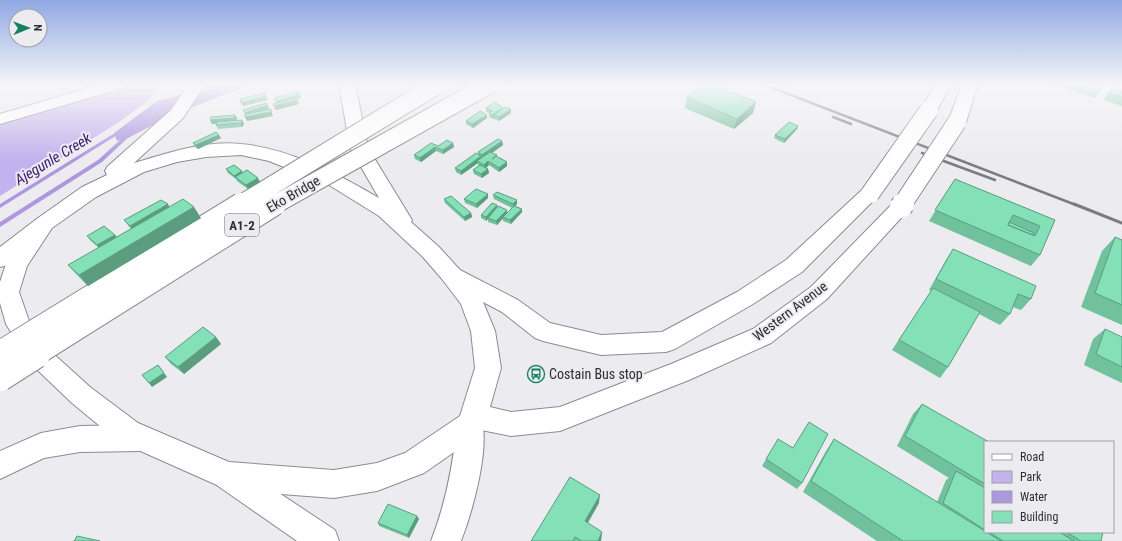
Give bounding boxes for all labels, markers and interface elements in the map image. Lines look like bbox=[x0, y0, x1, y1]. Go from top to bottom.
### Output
north arrow bbox=[8, 8, 48, 48]
text: N bbox=[31, 24, 44, 32]
water label: Ajegunle Creek bbox=[11, 129, 95, 189]
street label: Eko Bridge bbox=[263, 172, 323, 216]
road number: A1-2 bbox=[225, 214, 259, 236]
street label: Western Avenue bbox=[750, 278, 831, 344]
bus stop icon: Costain Bus stop bbox=[526, 364, 546, 384]
place label: Costain Bus stop bbox=[549, 366, 643, 382]
legend bbox=[984, 441, 1114, 533]
text: Road bbox=[1020, 450, 1044, 464]
text: Park bbox=[1020, 470, 1042, 484]
text: Water bbox=[1020, 490, 1048, 504]
text: Building bbox=[1020, 510, 1058, 524]

